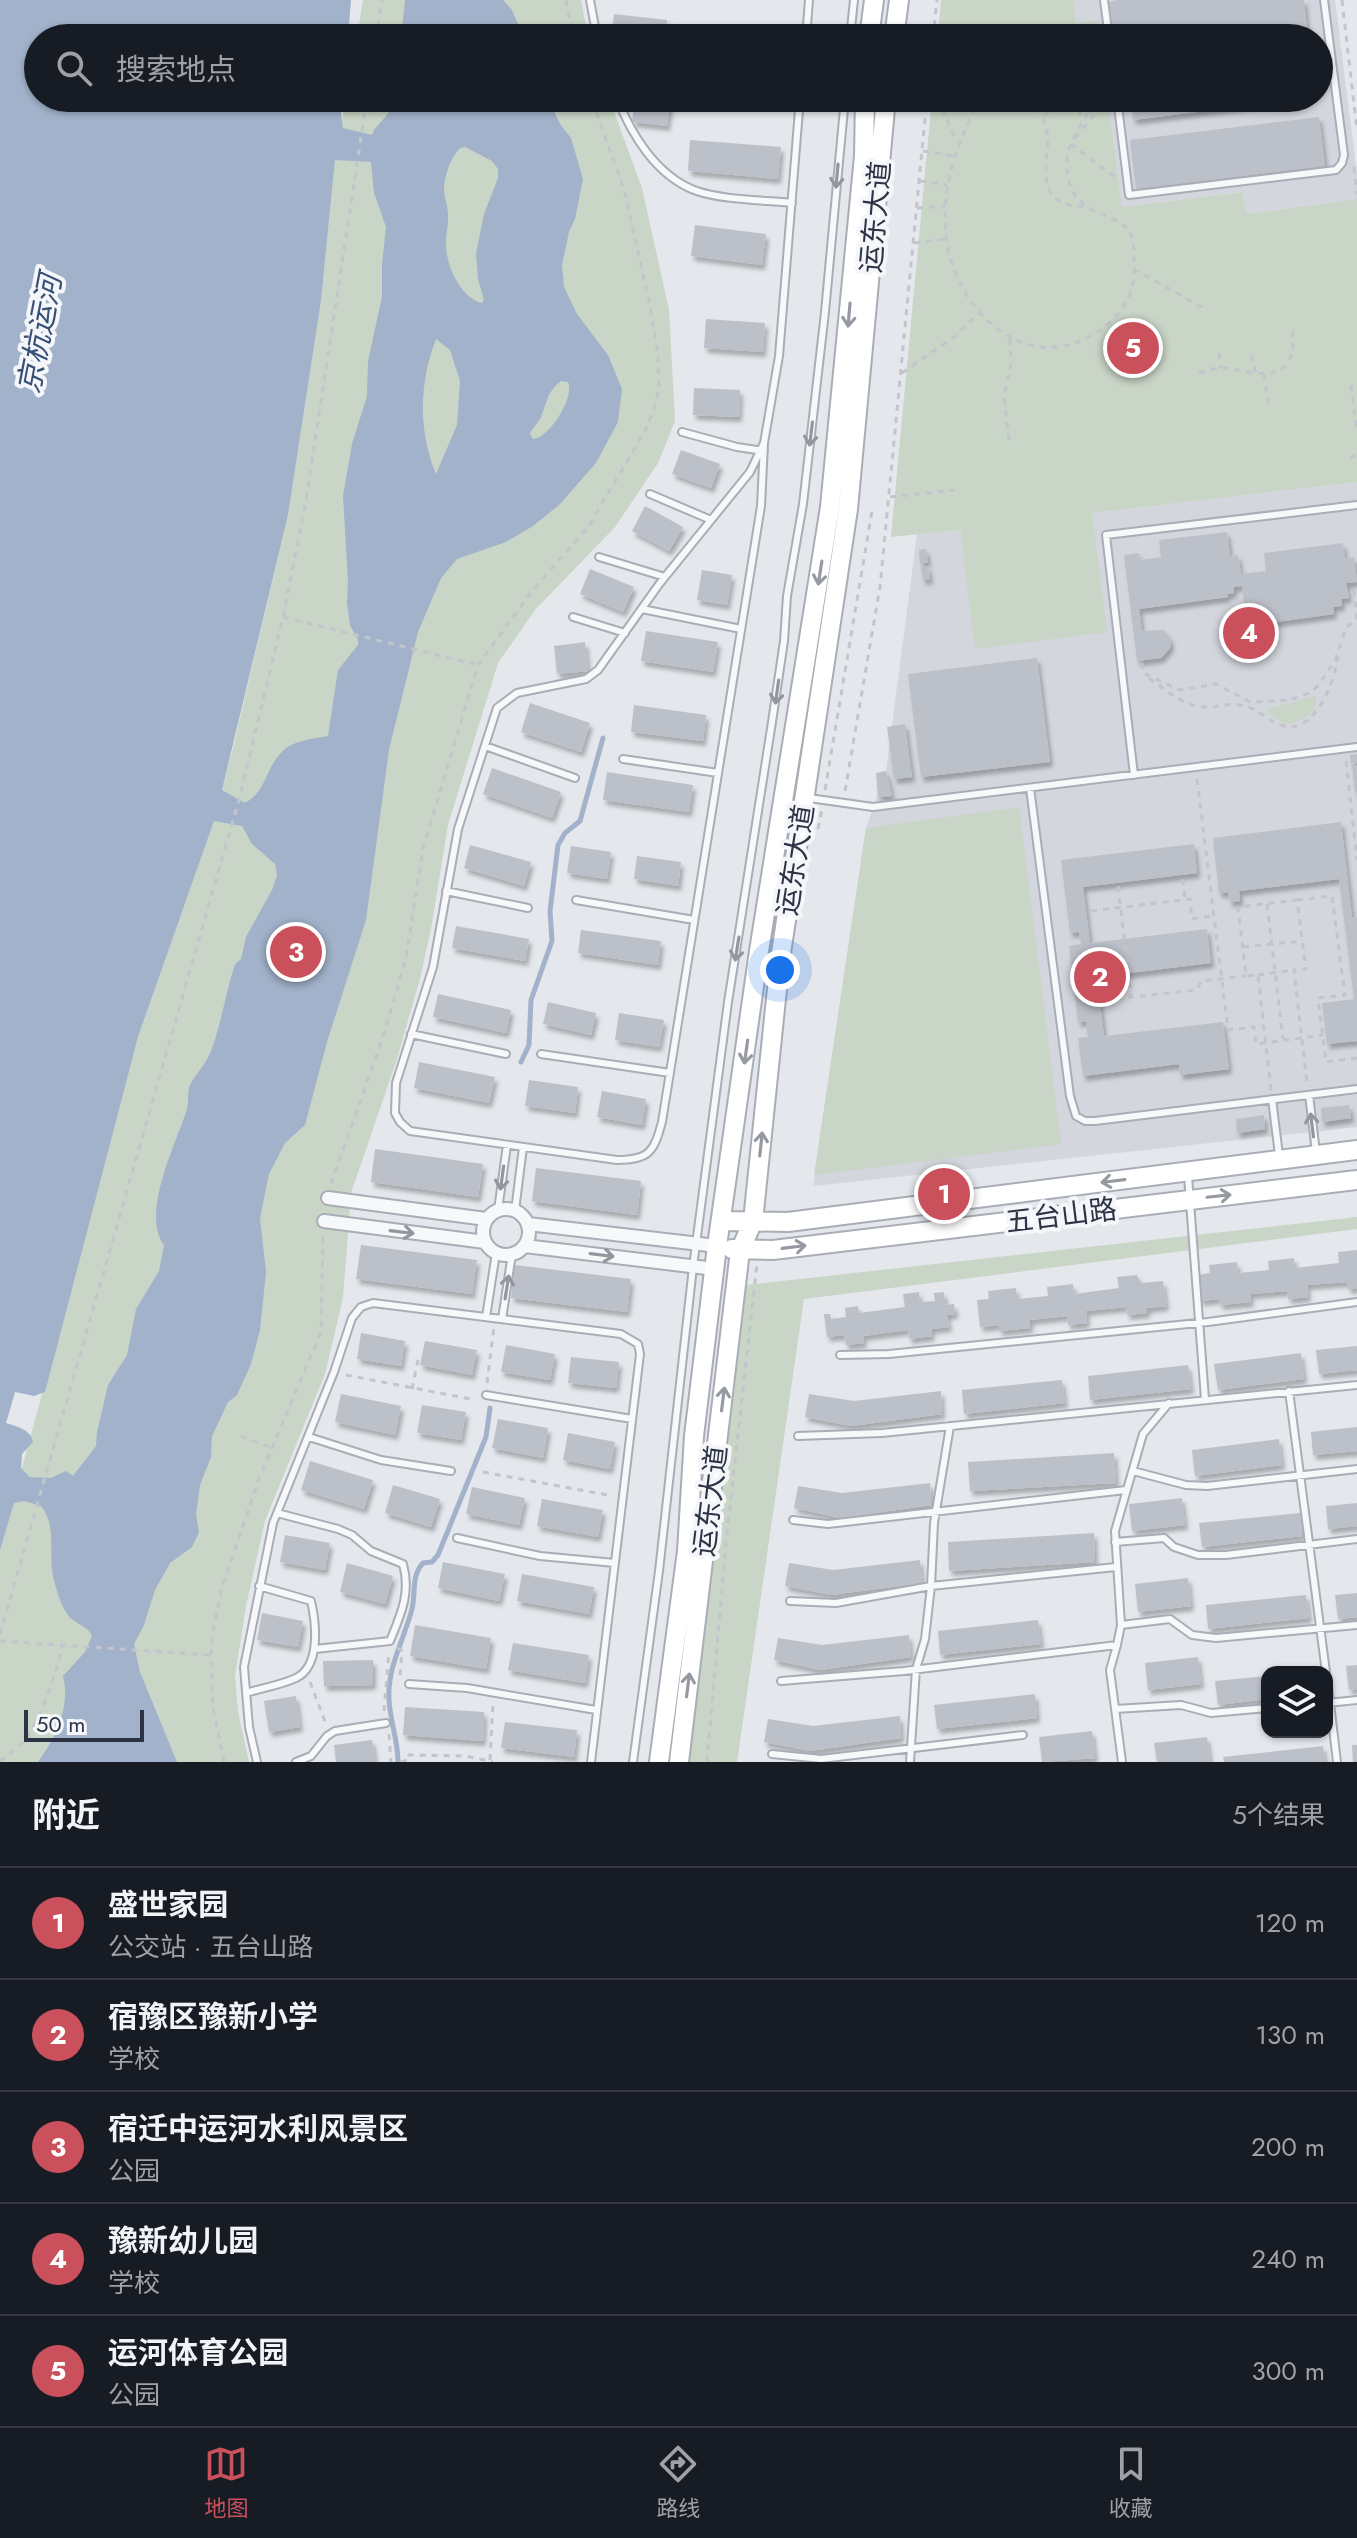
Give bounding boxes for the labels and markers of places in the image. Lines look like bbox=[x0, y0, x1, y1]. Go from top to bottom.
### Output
pin: 5 bbox=[1107, 318, 1159, 378]
pin: 4 bbox=[1223, 603, 1275, 663]
pin: 3 bbox=[270, 922, 322, 982]
pin: 2 bbox=[1074, 947, 1126, 1007]
pin: 1 bbox=[918, 1164, 970, 1224]

